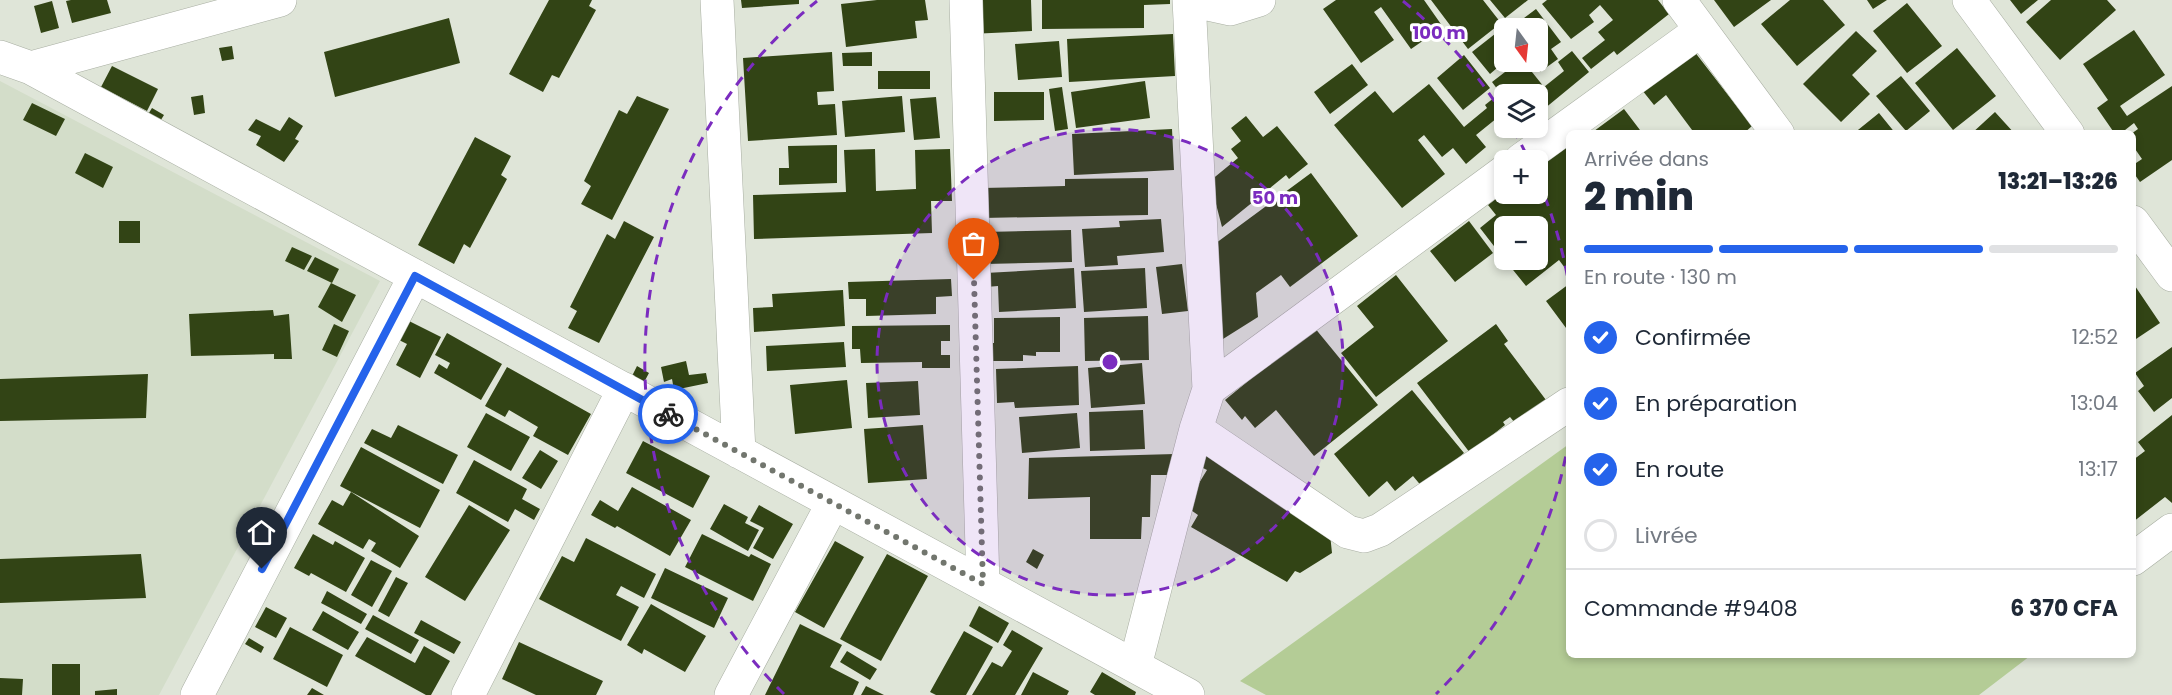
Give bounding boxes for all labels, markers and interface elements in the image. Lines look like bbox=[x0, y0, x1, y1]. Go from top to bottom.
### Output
north arrow bbox=[1494, 18, 1548, 72]
map controls bbox=[1494, 18, 1548, 270]
text: 100 m bbox=[1412, 20, 1466, 45]
button: layers bbox=[1494, 84, 1548, 138]
text: Arrivée dans bbox=[1584, 145, 1709, 173]
button: + bbox=[1494, 150, 1548, 204]
text: 13:21–13:26 bbox=[1998, 166, 2118, 197]
text: 2 min bbox=[1584, 169, 1694, 224]
text: 50 m bbox=[1252, 185, 1298, 210]
button: − bbox=[1494, 216, 1548, 270]
pin bbox=[948, 218, 999, 280]
icon: bag bbox=[957, 227, 990, 260]
text: En route · 130 m bbox=[1584, 263, 1737, 291]
icon: check bbox=[1584, 321, 1617, 354]
text: Confirmée bbox=[1635, 322, 1751, 353]
text: 12:52 bbox=[2072, 323, 2118, 351]
centre of rings bbox=[1100, 352, 1120, 372]
courier bbox=[638, 384, 698, 444]
icon: check bbox=[1584, 387, 1617, 420]
text: En préparation bbox=[1635, 388, 1797, 419]
text: 13:04 bbox=[2070, 389, 2118, 417]
icon: bike bbox=[652, 398, 685, 431]
icon: check bbox=[1584, 453, 1617, 486]
text: En route bbox=[1635, 454, 1724, 485]
text: 13:17 bbox=[2078, 455, 2118, 483]
pin bbox=[236, 507, 287, 569]
icon: home bbox=[245, 516, 278, 549]
text: Livrée bbox=[1635, 520, 1698, 551]
text: Commande #9408 bbox=[1584, 593, 1798, 624]
text: 6 370 CFA bbox=[2010, 593, 2118, 624]

